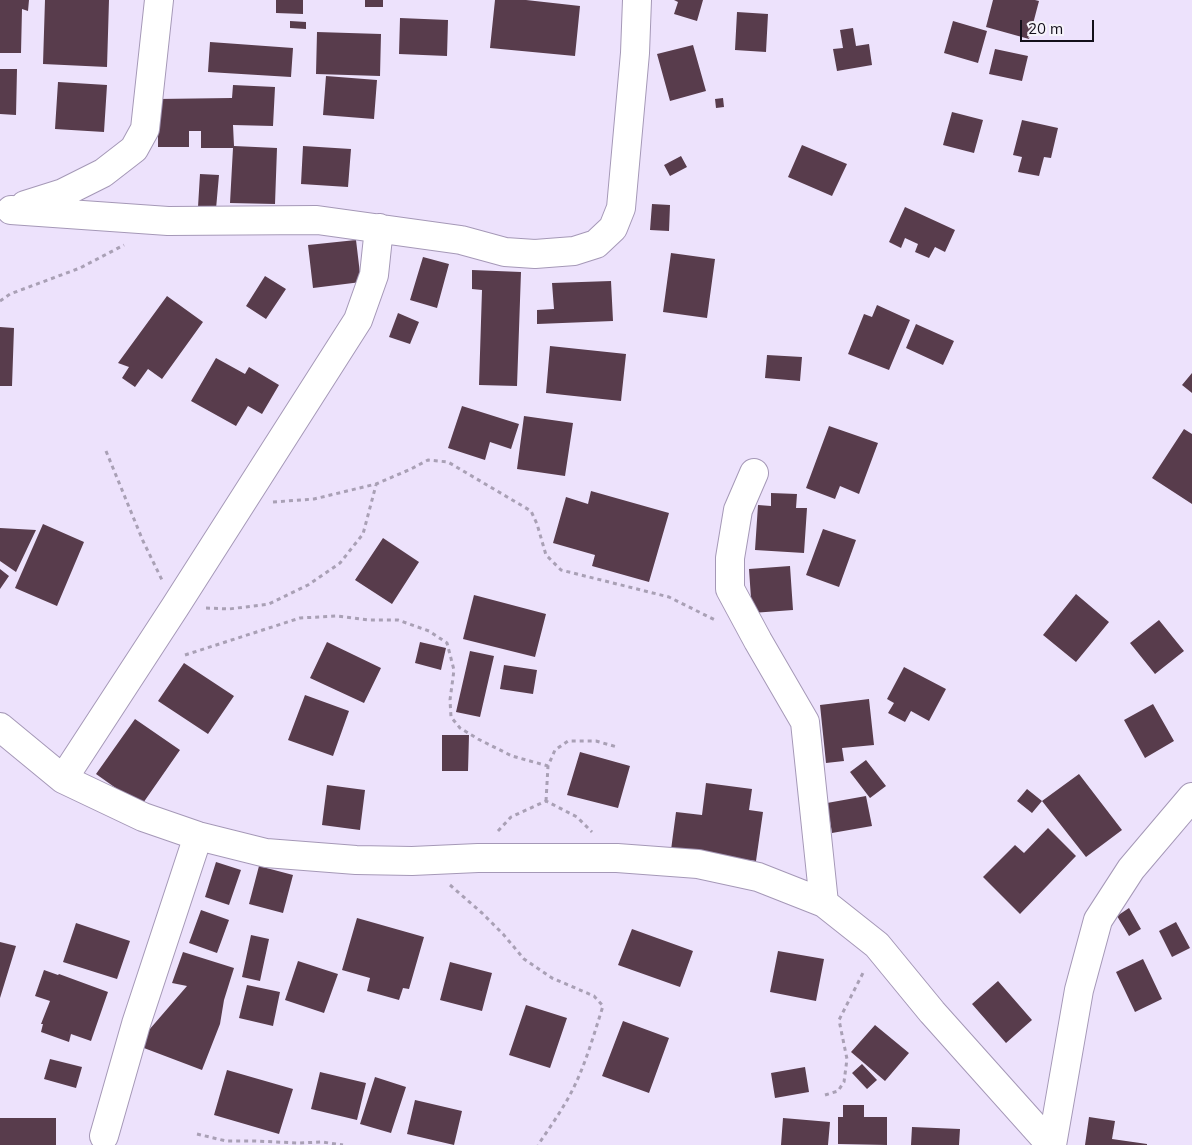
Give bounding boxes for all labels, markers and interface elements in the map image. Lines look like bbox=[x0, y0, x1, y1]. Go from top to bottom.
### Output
scale bar bbox=[1022, 10, 1096, 42]
text: 20 m bbox=[1028, 19, 1063, 38]

